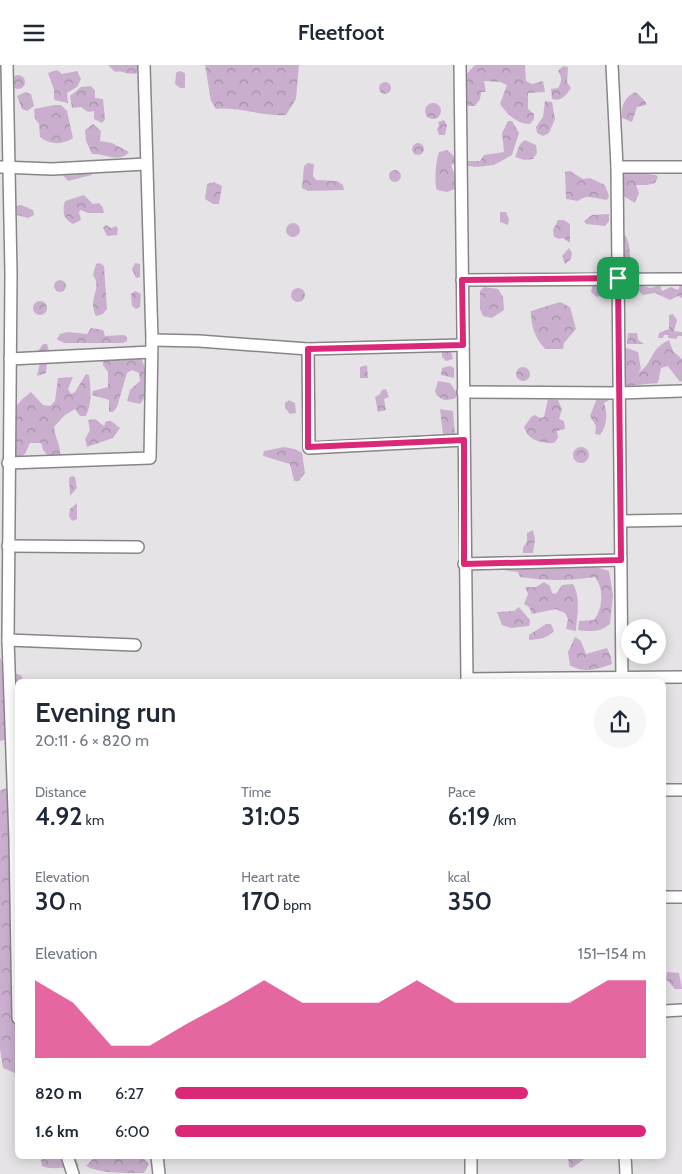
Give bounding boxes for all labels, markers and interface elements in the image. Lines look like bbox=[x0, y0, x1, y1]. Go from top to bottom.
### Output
icon: menu bbox=[20, 19, 48, 47]
text: Fleetfoot bbox=[298, 19, 384, 46]
icon: share bbox=[634, 19, 662, 47]
pin bbox=[597, 257, 639, 299]
icon: arrive bbox=[604, 264, 632, 292]
map controls bbox=[621, 619, 666, 664]
button: locate bbox=[621, 619, 666, 664]
text: Evening run bbox=[35, 695, 176, 729]
button: share bbox=[594, 696, 646, 748]
text: 20:11 · 6 × 820 m bbox=[35, 731, 149, 750]
text: Distance bbox=[35, 783, 87, 801]
text: Time bbox=[241, 783, 271, 801]
text: Pace bbox=[448, 783, 476, 801]
text: 4.92 bbox=[35, 801, 82, 831]
text: 31:05 bbox=[241, 801, 300, 831]
text: 6:19 bbox=[448, 801, 490, 831]
text: km bbox=[82, 811, 104, 829]
text: /km bbox=[490, 811, 516, 829]
text: Elevation bbox=[35, 868, 90, 886]
text: Heart rate bbox=[241, 868, 300, 886]
text: kcal bbox=[448, 868, 470, 886]
text: 30 bbox=[35, 886, 66, 916]
text: 170 bbox=[241, 886, 280, 916]
text: 350 bbox=[448, 886, 492, 916]
text: m bbox=[66, 896, 82, 914]
text: bpm bbox=[280, 896, 311, 914]
text: Elevation bbox=[35, 944, 98, 963]
text: 151–154 m bbox=[578, 944, 646, 963]
text: 820 m bbox=[35, 1084, 82, 1103]
text: 6:27 bbox=[115, 1084, 144, 1103]
text: 1.6 km bbox=[35, 1122, 79, 1141]
text: 6:00 bbox=[115, 1122, 150, 1141]

